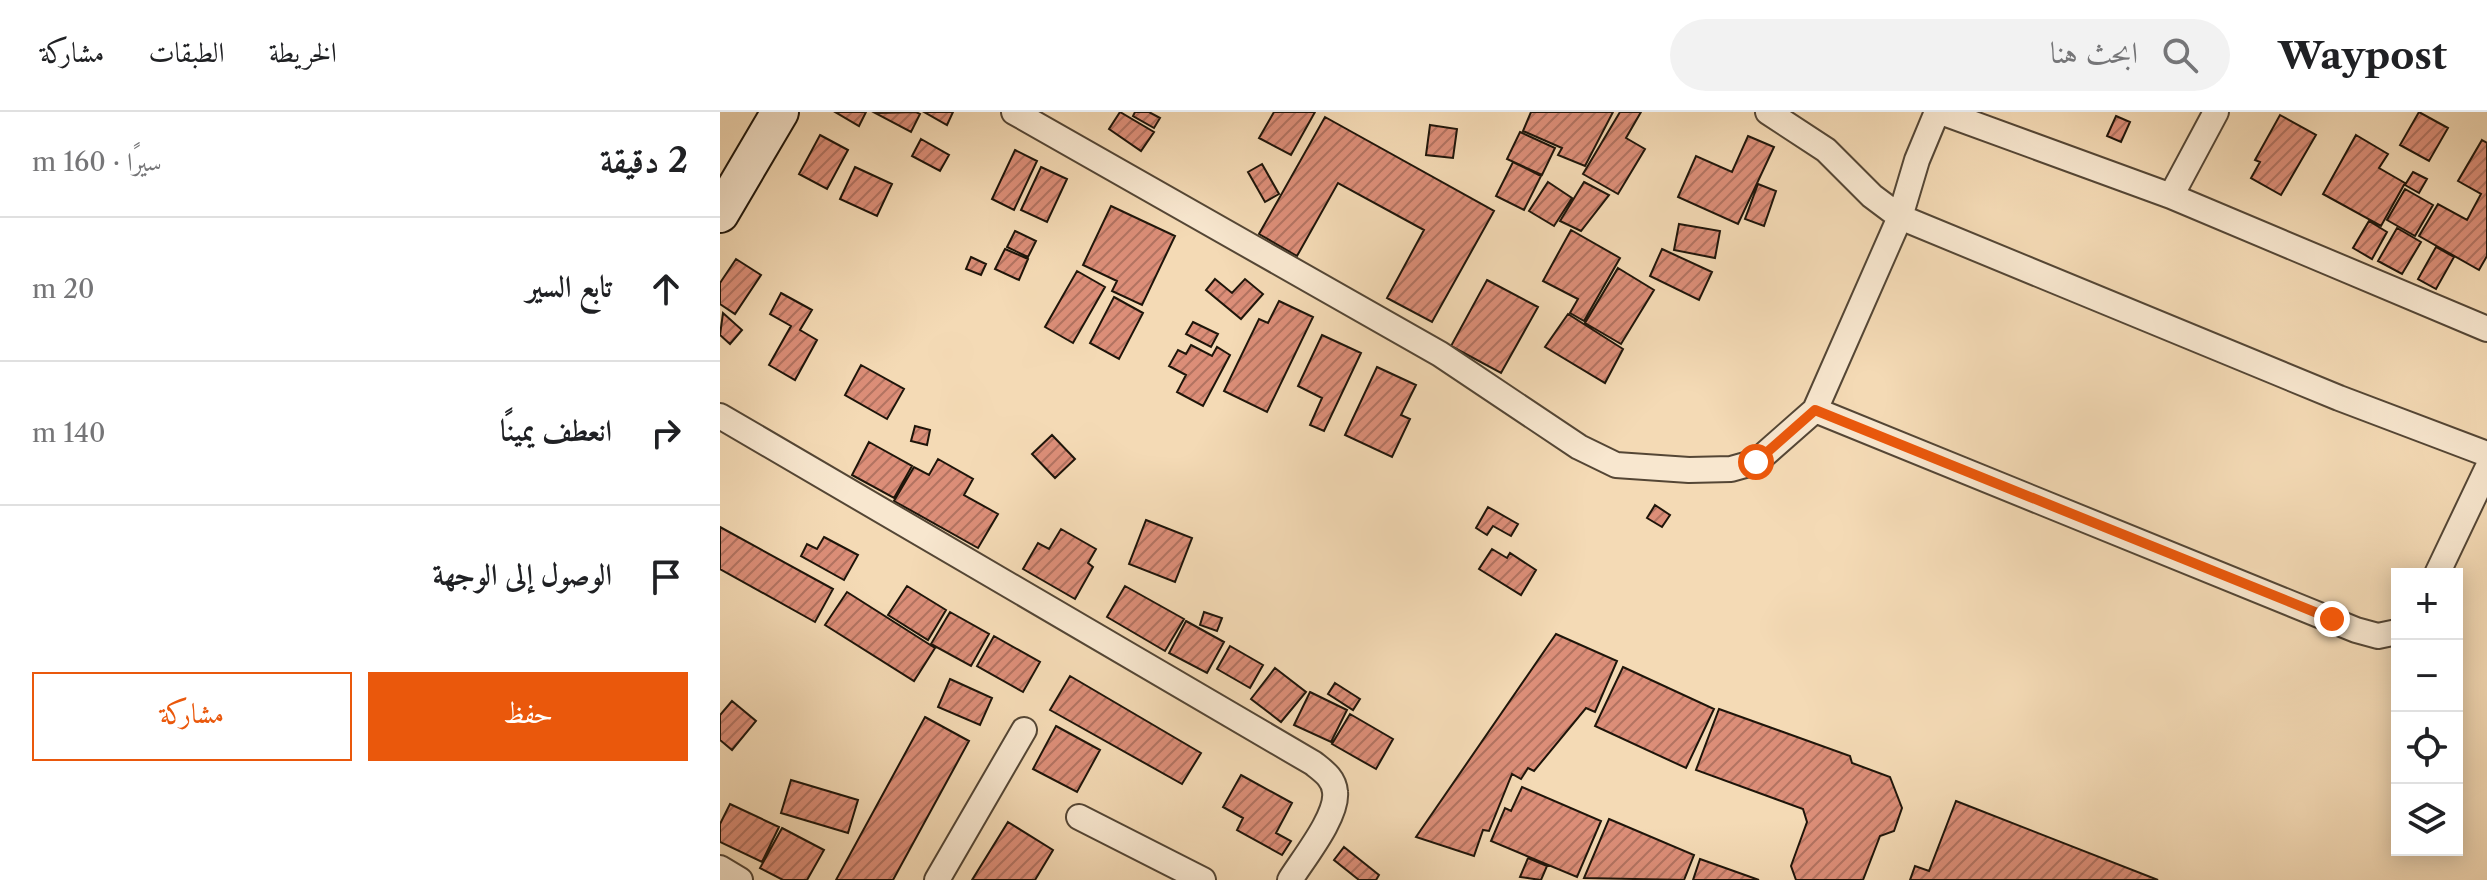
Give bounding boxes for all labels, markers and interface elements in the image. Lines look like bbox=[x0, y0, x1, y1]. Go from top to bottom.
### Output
search box bbox=[1670, 19, 2230, 91]
text: Waypost bbox=[2278, 32, 2447, 79]
icon: search bbox=[2158, 33, 2202, 77]
text: ابحث هنا bbox=[2050, 34, 2138, 71]
text: مشاركة bbox=[40, 35, 104, 69]
text: الطبقات bbox=[148, 35, 225, 69]
text: الخريطة bbox=[269, 35, 337, 69]
text: 2 دقيقة bbox=[600, 139, 688, 181]
text: سيرًا · 160 m bbox=[32, 146, 162, 178]
icon: ahead bbox=[644, 267, 688, 311]
text: تابع السير bbox=[526, 268, 612, 305]
text: 20 m bbox=[32, 273, 95, 305]
icon: right bbox=[644, 411, 688, 455]
text: انعطف يمينًا bbox=[500, 412, 612, 449]
text: 140 m bbox=[32, 417, 106, 449]
route start bbox=[1738, 444, 1774, 480]
icon: arrive bbox=[644, 555, 688, 599]
text: الوصول إلى الوجهة bbox=[433, 556, 612, 593]
map controls bbox=[2391, 568, 2463, 856]
button: + bbox=[2391, 568, 2463, 640]
route end bbox=[2314, 601, 2350, 637]
button: − bbox=[2391, 640, 2463, 712]
button: مشاركة bbox=[32, 672, 352, 761]
button: حفظ bbox=[368, 672, 688, 761]
button: locate bbox=[2391, 712, 2463, 784]
button: layers bbox=[2391, 784, 2463, 856]

